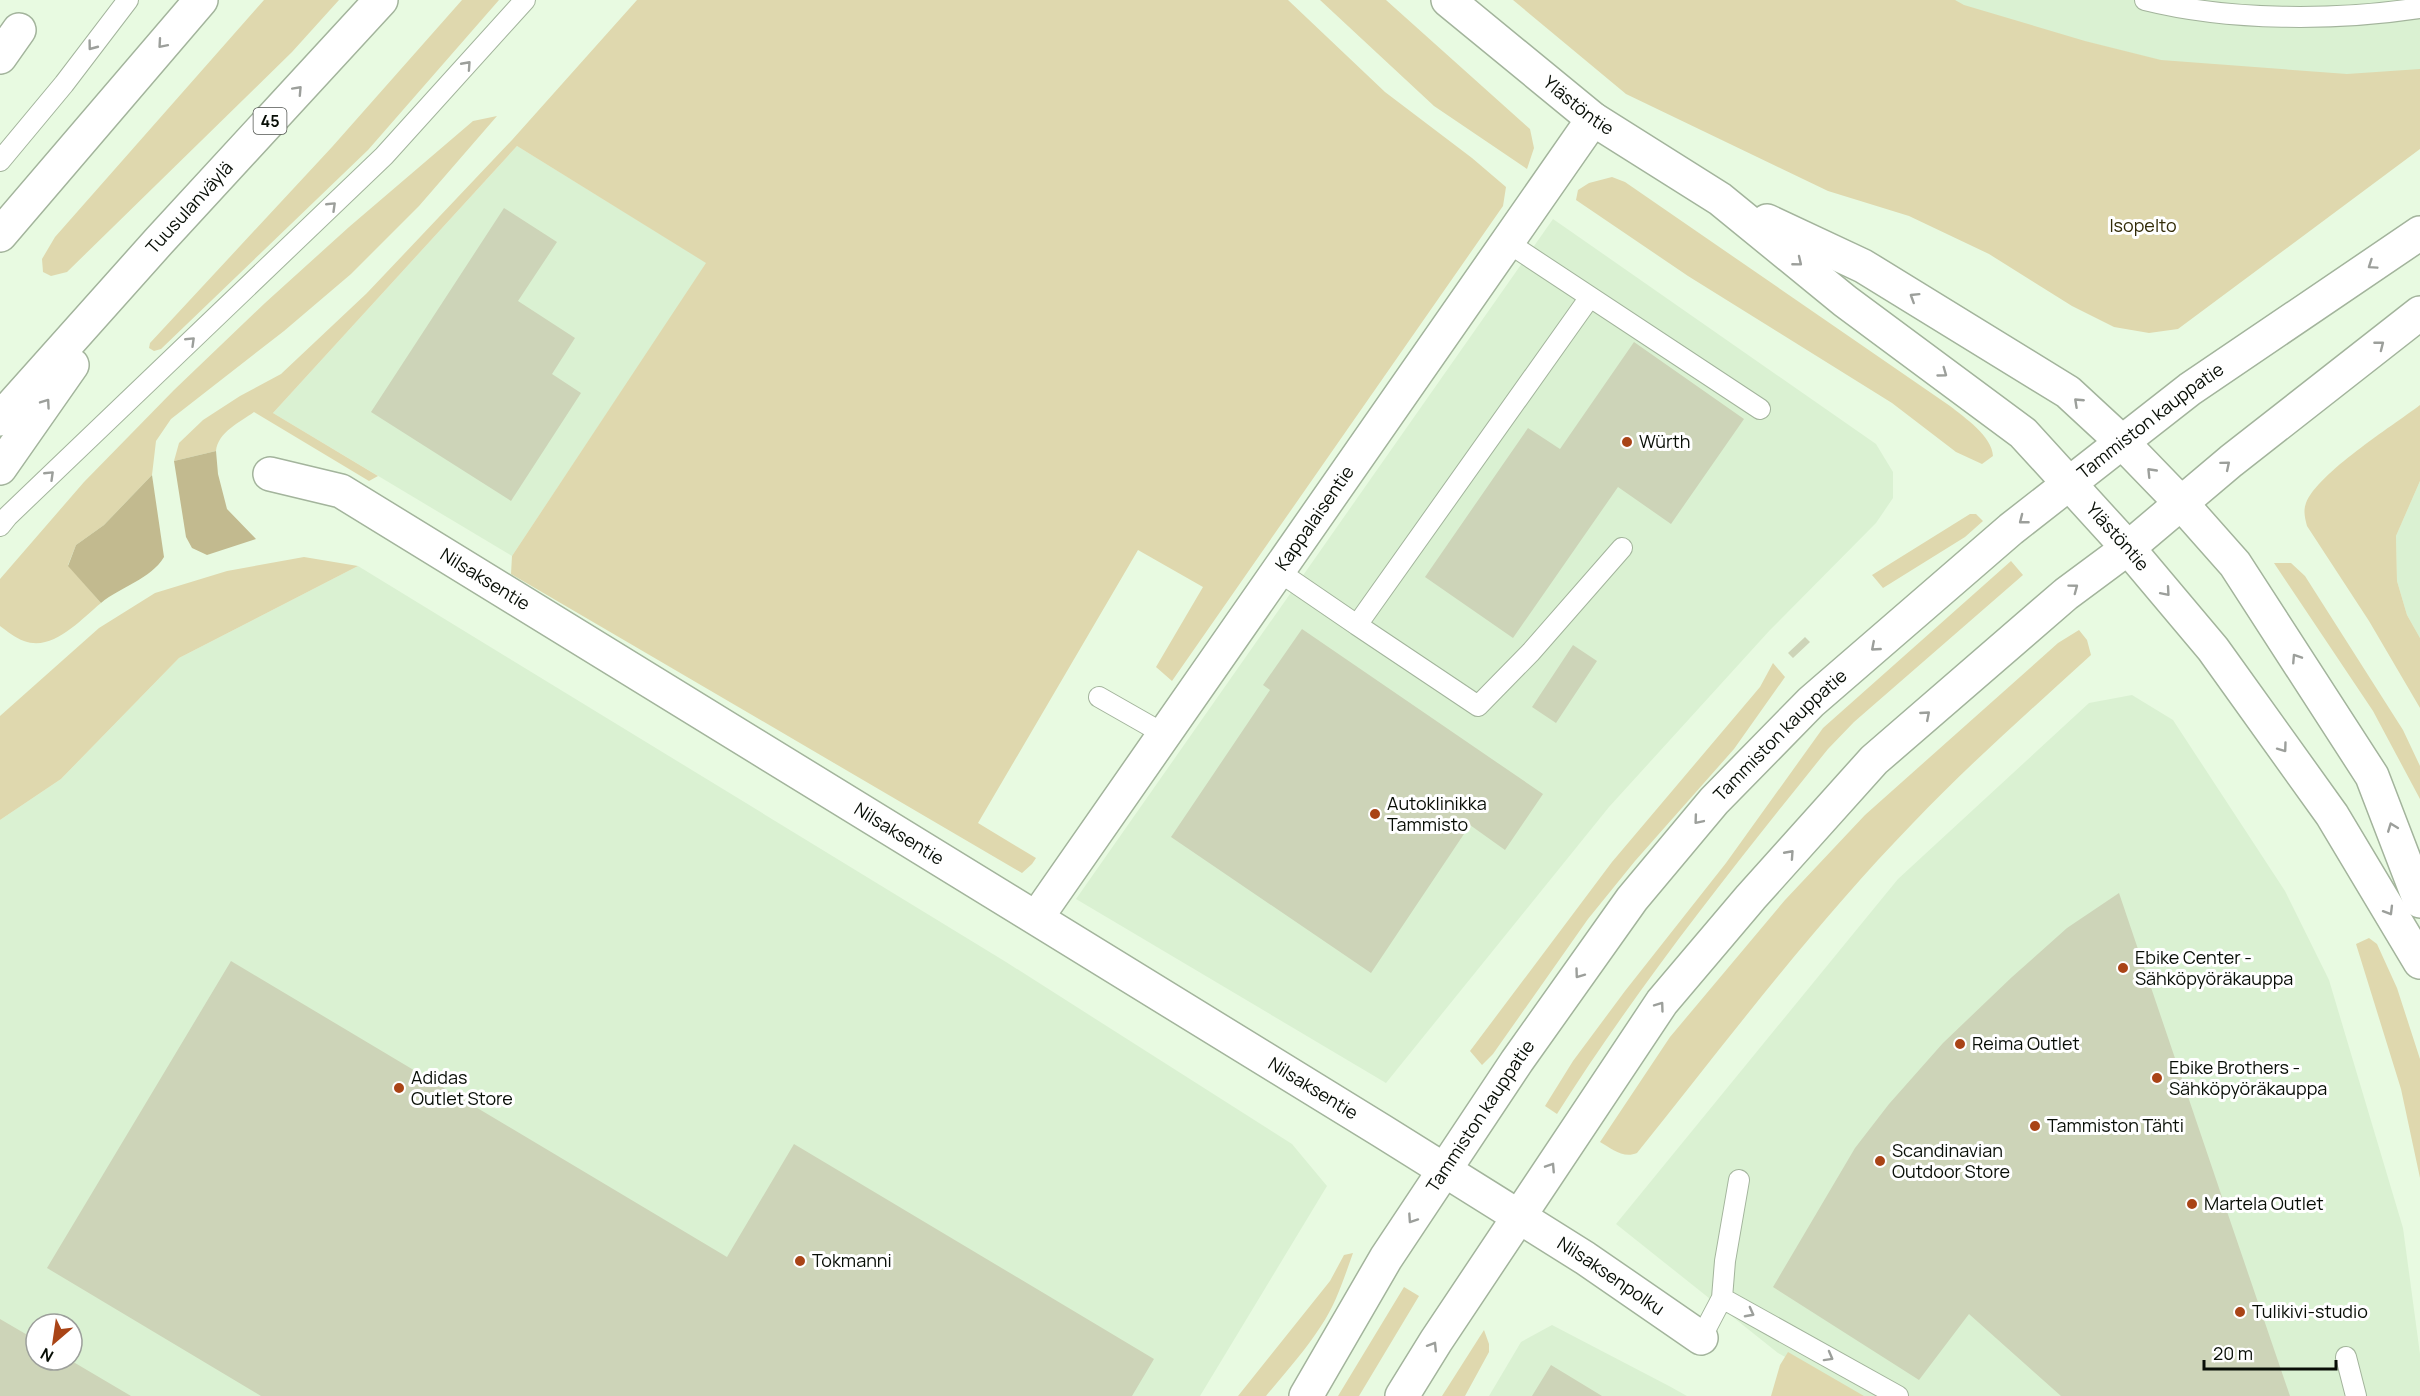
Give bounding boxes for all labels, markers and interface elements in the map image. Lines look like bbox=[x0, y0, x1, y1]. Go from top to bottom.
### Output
one-way arrow bbox=[158, 37, 169, 48]
one-way arrow bbox=[89, 40, 100, 51]
one-way arrow bbox=[460, 61, 471, 72]
street label: Ylästöntie bbox=[1538, 70, 1619, 140]
one-way arrow bbox=[291, 86, 302, 97]
road number: 45 bbox=[254, 108, 286, 134]
street label: Tuusulanväylä bbox=[140, 155, 238, 259]
one-way arrow bbox=[326, 202, 336, 213]
park label: Isopelto bbox=[2109, 213, 2177, 237]
one-way arrow bbox=[1791, 255, 1802, 266]
one-way arrow bbox=[2367, 258, 2378, 269]
one-way arrow bbox=[1910, 293, 1920, 305]
one-way arrow bbox=[184, 337, 195, 348]
one-way arrow bbox=[2373, 341, 2384, 352]
street label: Tammiston kauppatie bbox=[2072, 357, 2228, 484]
one-way arrow bbox=[1937, 365, 1948, 376]
one-way arrow bbox=[2075, 398, 2086, 409]
one-way arrow bbox=[39, 399, 50, 410]
place label: Würth bbox=[1639, 429, 1690, 453]
marker: Würth bbox=[1620, 435, 1634, 449]
street label: Kappalaisentie bbox=[1269, 460, 1359, 575]
one-way arrow bbox=[2219, 462, 2230, 473]
one-way arrow bbox=[2148, 468, 2159, 479]
one-way arrow bbox=[43, 472, 54, 483]
street label: Ylästöntie bbox=[2081, 497, 2155, 575]
one-way arrow bbox=[2019, 512, 2030, 523]
street label: Nilsaksentie bbox=[436, 542, 535, 615]
one-way arrow bbox=[2068, 584, 2079, 595]
one-way arrow bbox=[2159, 585, 2170, 596]
one-way arrow bbox=[1871, 640, 1882, 651]
one-way arrow bbox=[2292, 654, 2303, 665]
street label: Tammiston kauppatie bbox=[1708, 663, 1852, 806]
one-way arrow bbox=[1920, 711, 1931, 722]
one-way arrow bbox=[2276, 741, 2287, 752]
place label: Autoklinikka Tammisto bbox=[1387, 791, 1487, 836]
street label: Nilsaksentie bbox=[850, 796, 949, 870]
marker: Autoklinikka Tammisto bbox=[1368, 807, 1382, 821]
one-way arrow bbox=[1694, 813, 1705, 824]
one-way arrow bbox=[2386, 822, 2399, 833]
one-way arrow bbox=[1783, 850, 1794, 860]
one-way arrow bbox=[2382, 905, 2394, 915]
place label: Ebike Center - Sähköpyöräkauppa bbox=[2135, 945, 2293, 990]
marker: Ebike Center - Sähköpyöräkauppa bbox=[2116, 961, 2130, 975]
one-way arrow bbox=[1575, 967, 1586, 978]
one-way arrow bbox=[1653, 1001, 1664, 1012]
place label: Reima Outlet bbox=[1972, 1031, 2080, 1055]
street label: Tammiston kauppatie bbox=[1420, 1035, 1539, 1196]
marker: Reima Outlet bbox=[1953, 1037, 1967, 1051]
street label: Nilsaksentie bbox=[1264, 1051, 1363, 1124]
place label: Ebike Brothers - Sähköpyöräkauppa bbox=[2169, 1055, 2327, 1100]
place label: Adidas Outlet Store bbox=[411, 1065, 513, 1110]
marker: Ebike Brothers - Sähköpyöräkauppa bbox=[2150, 1071, 2164, 1085]
marker: Adidas Outlet Store bbox=[392, 1081, 406, 1095]
place label: Tammiston Tähti bbox=[2047, 1113, 2184, 1137]
marker: Tammiston Tähti bbox=[2028, 1119, 2042, 1133]
place label: Scandinavian Outdoor Store bbox=[1892, 1138, 2010, 1183]
marker: Scandinavian Outdoor Store bbox=[1873, 1154, 1887, 1168]
one-way arrow bbox=[1543, 1163, 1554, 1174]
place label: Martela Outlet bbox=[2204, 1191, 2324, 1215]
marker: Martela Outlet bbox=[2185, 1197, 2199, 1211]
one-way arrow bbox=[1408, 1212, 1419, 1223]
street label: Nilsaksenpolku bbox=[1553, 1231, 1670, 1320]
place label: Tokmanni bbox=[812, 1248, 892, 1272]
marker: Tokmanni bbox=[793, 1254, 807, 1268]
place label: Tulikivi-studio bbox=[2252, 1299, 2368, 1323]
marker: Tulikivi-studio bbox=[2233, 1305, 2247, 1319]
one-way arrow bbox=[1744, 1306, 1754, 1317]
north arrow bbox=[24, 1312, 84, 1372]
scale bar bbox=[2204, 1333, 2336, 1371]
text: 20 m bbox=[2213, 1341, 2253, 1365]
one-way arrow bbox=[1425, 1342, 1437, 1352]
text: N bbox=[36, 1343, 57, 1368]
one-way arrow bbox=[1823, 1350, 1833, 1361]

